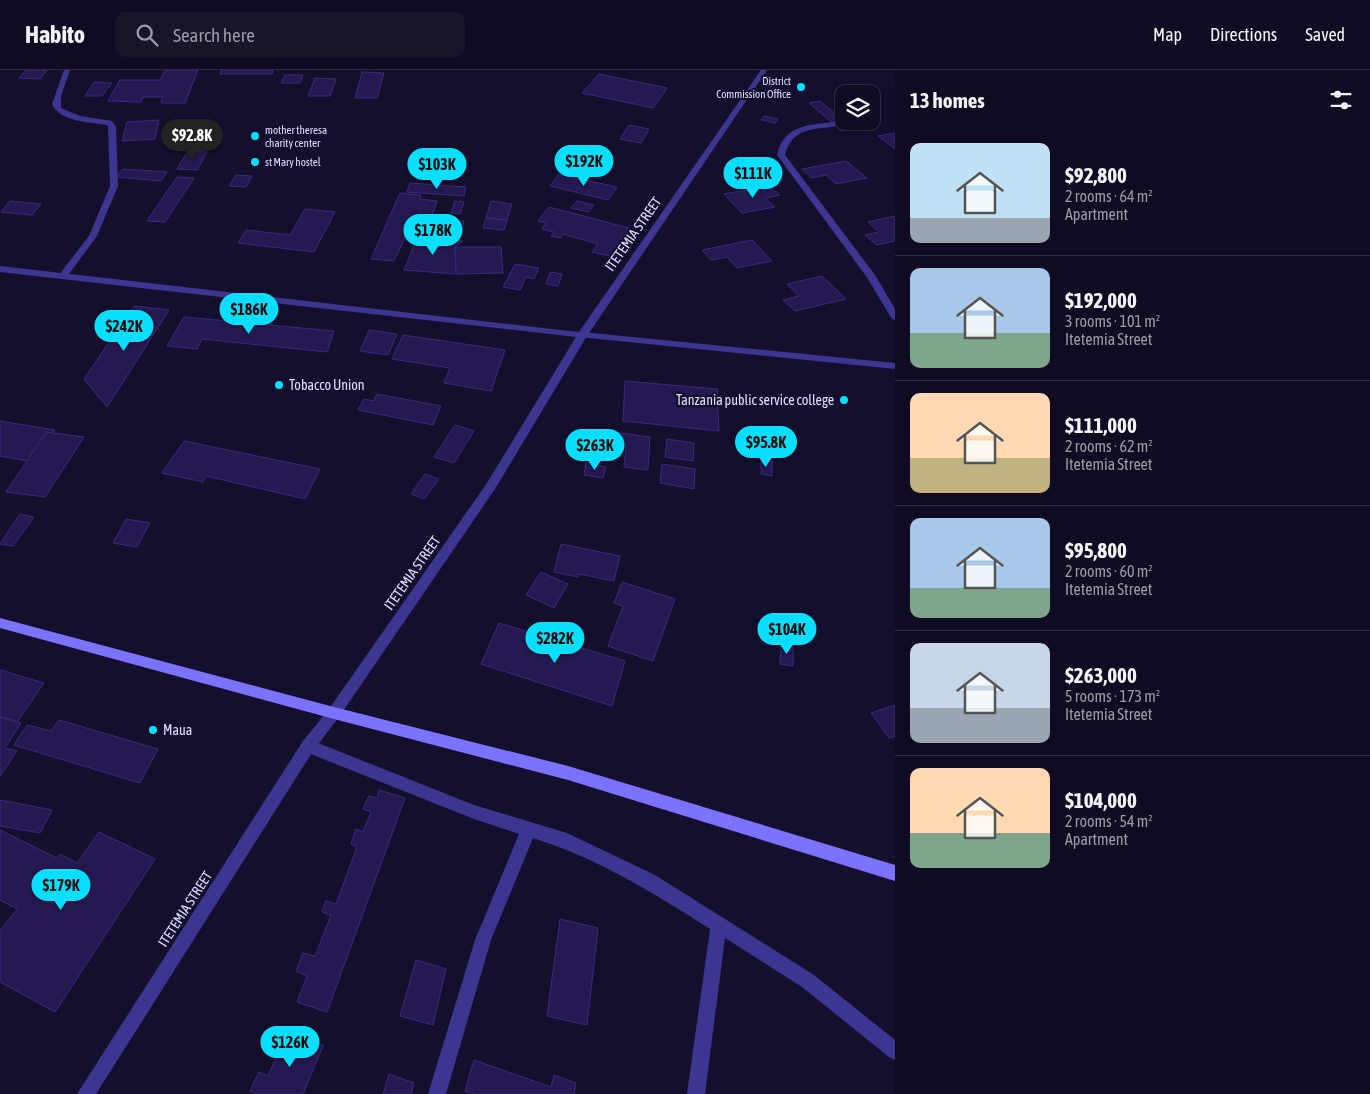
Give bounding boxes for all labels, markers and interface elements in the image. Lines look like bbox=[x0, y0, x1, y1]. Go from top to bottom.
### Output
search box bbox=[115, 12, 465, 57]
text: Habito bbox=[25, 21, 85, 48]
icon: search bbox=[133, 21, 161, 49]
text: Search here bbox=[173, 24, 255, 46]
text: Map bbox=[1153, 24, 1182, 45]
text: Directions bbox=[1210, 24, 1277, 45]
text: Saved bbox=[1305, 24, 1345, 45]
place label: District Commission Office bbox=[716, 75, 791, 100]
marker: District Commission Office bbox=[795, 81, 807, 93]
map controls bbox=[835, 85, 880, 130]
button: layers bbox=[835, 85, 880, 130]
icon: filters bbox=[1327, 86, 1355, 114]
text: 13 homes bbox=[910, 88, 985, 112]
pin: $92.8K bbox=[151, 118, 233, 161]
place label: mother theresa charity center bbox=[265, 124, 327, 149]
text: $92.8K bbox=[172, 126, 212, 144]
marker: mother theresa charity center bbox=[249, 130, 261, 142]
pin: $192K bbox=[549, 144, 619, 187]
pin: $103K bbox=[402, 148, 472, 190]
text: $192K bbox=[565, 152, 603, 170]
text: $103K bbox=[418, 155, 456, 173]
marker: st Mary hostel bbox=[249, 156, 261, 168]
place label: st Mary hostel bbox=[265, 156, 321, 168]
pin: $111K bbox=[718, 156, 788, 199]
icon: home bbox=[950, 163, 1010, 223]
text: $92,800 bbox=[1065, 163, 1127, 187]
text: $111K bbox=[734, 164, 772, 182]
text: 2 rooms · 64 m² bbox=[1065, 187, 1153, 205]
street label: ITETEMIA STREET bbox=[602, 194, 664, 274]
text: Apartment bbox=[1065, 205, 1128, 223]
pin: $178K bbox=[398, 214, 468, 256]
text: $178K bbox=[414, 221, 452, 239]
icon: home bbox=[950, 288, 1010, 348]
text: $192,000 bbox=[1065, 288, 1137, 312]
pin: $186K bbox=[214, 292, 284, 335]
text: $186K bbox=[230, 300, 268, 318]
pin: $242K bbox=[89, 310, 159, 352]
text: 3 rooms · 101 m² bbox=[1065, 312, 1160, 330]
text: $242K bbox=[105, 317, 143, 335]
text: Itetemia Street bbox=[1065, 330, 1152, 348]
place label: Tobacco Union bbox=[289, 377, 365, 393]
marker: Tobacco Union bbox=[273, 379, 285, 391]
place label: Tanzania public service college bbox=[676, 392, 834, 408]
marker: Tanzania public service college bbox=[838, 394, 850, 406]
icon: home bbox=[950, 413, 1010, 473]
text: $111,000 bbox=[1065, 413, 1137, 437]
pin: $95.8K bbox=[725, 426, 807, 468]
pin: $263K bbox=[560, 428, 630, 471]
text: $95.8K bbox=[746, 433, 786, 451]
text: $263K bbox=[576, 436, 614, 454]
text: 2 rooms · 62 m² bbox=[1065, 437, 1153, 455]
text: Itetemia Street bbox=[1065, 455, 1152, 473]
street label: ITETEMIA STREET bbox=[381, 533, 443, 613]
icon: home bbox=[950, 538, 1010, 598]
text: $95,800 bbox=[1065, 538, 1127, 562]
text: 2 rooms · 60 m² bbox=[1065, 562, 1153, 580]
text: Itetemia Street bbox=[1065, 580, 1152, 598]
pin: $104K bbox=[752, 612, 822, 655]
text: $104K bbox=[768, 620, 806, 638]
pin: $282K bbox=[520, 622, 590, 664]
text: $282K bbox=[536, 629, 574, 647]
icon: home bbox=[950, 663, 1010, 723]
text: $263,000 bbox=[1065, 663, 1137, 687]
text: 5 rooms · 173 m² bbox=[1065, 687, 1160, 705]
text: Itetemia Street bbox=[1065, 705, 1152, 723]
place label: Maua bbox=[163, 722, 192, 738]
marker: Maua bbox=[147, 724, 159, 736]
icon: home bbox=[950, 788, 1010, 848]
text: $104,000 bbox=[1065, 788, 1137, 812]
text: 2 rooms · 54 m² bbox=[1065, 812, 1153, 830]
text: Apartment bbox=[1065, 830, 1128, 848]
pin: $179K bbox=[26, 868, 96, 911]
street label: ITETEMIA STREET bbox=[155, 868, 215, 950]
text: $179K bbox=[42, 876, 80, 894]
pin: $126K bbox=[255, 1026, 325, 1068]
text: $126K bbox=[271, 1033, 309, 1051]

